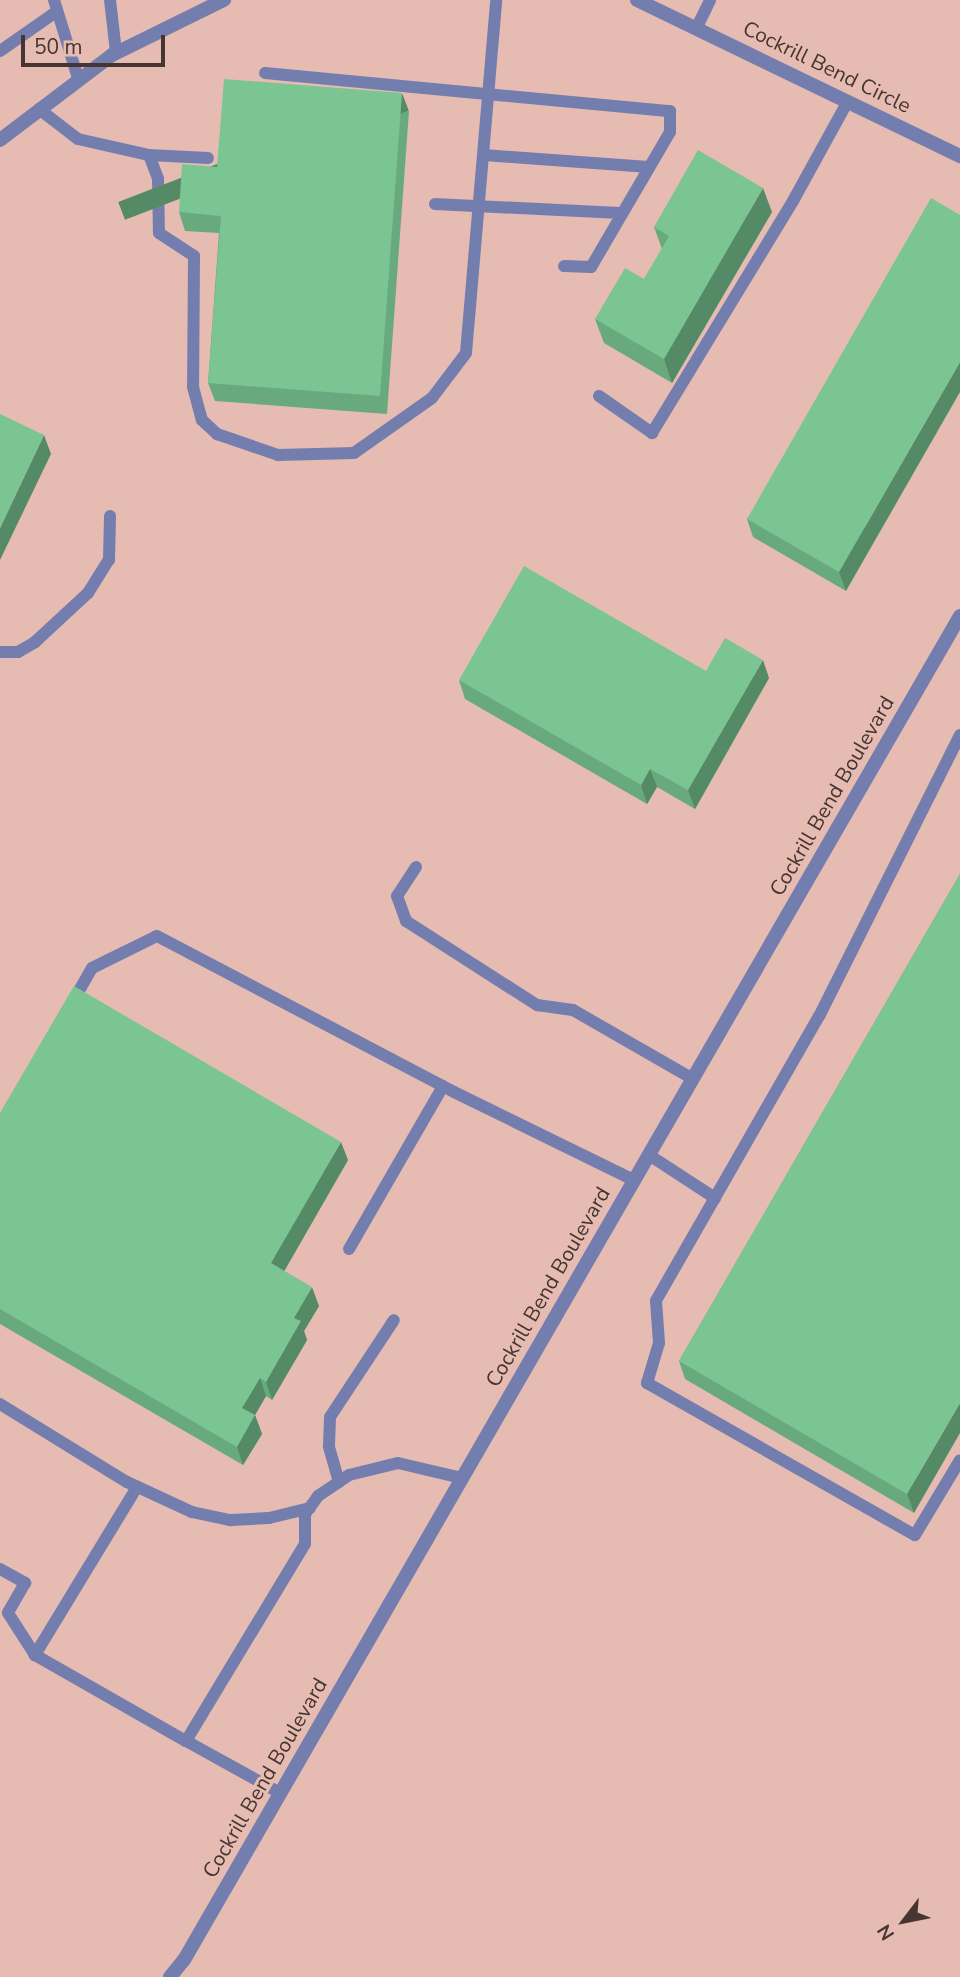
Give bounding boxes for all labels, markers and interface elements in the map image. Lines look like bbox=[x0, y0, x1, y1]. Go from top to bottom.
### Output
street label: Cockrill Bend Circle bbox=[739, 15, 915, 119]
scale bar bbox=[24, 21, 168, 65]
text: 50 m bbox=[34, 33, 83, 61]
street label: Cockrill Bend Boulevard bbox=[764, 692, 900, 900]
street label: Cockrill Bend Boulevard bbox=[480, 1183, 616, 1391]
street label: Cockrill Bend Boulevard bbox=[197, 1674, 333, 1882]
north arrow bbox=[869, 1886, 939, 1956]
text: N bbox=[871, 1919, 901, 1945]

